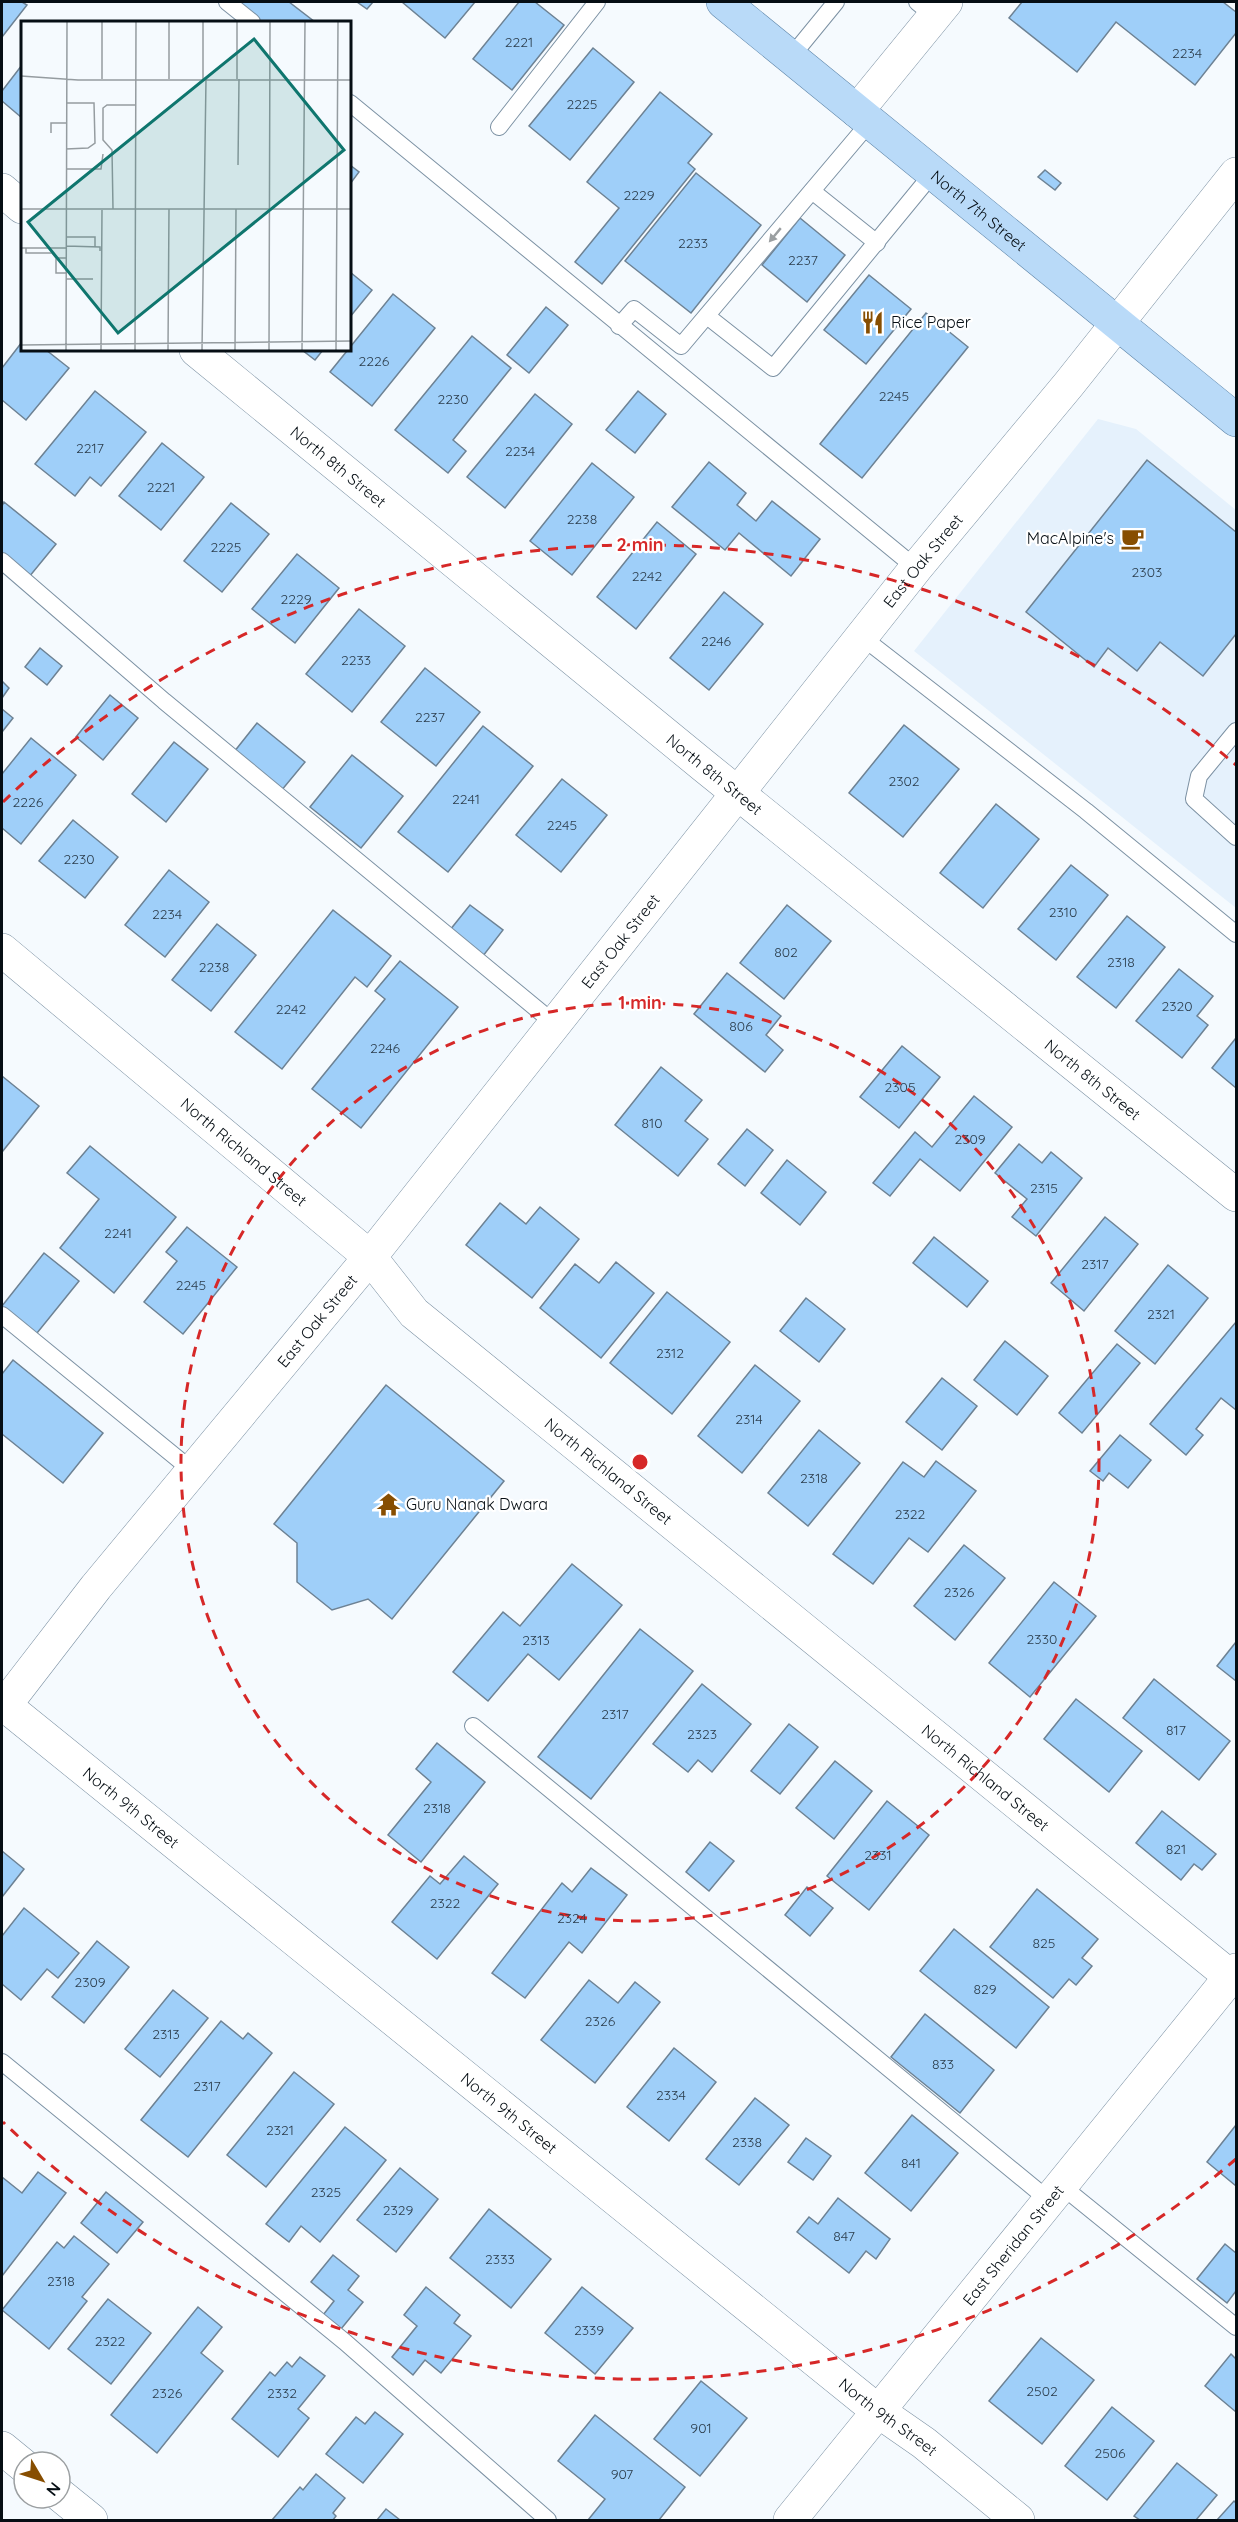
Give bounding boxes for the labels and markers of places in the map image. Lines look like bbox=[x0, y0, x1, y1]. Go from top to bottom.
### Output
restaurant icon: Rice Paper bbox=[860, 309, 886, 335]
place label: Rice Paper bbox=[891, 312, 971, 332]
cafe icon: MacAlpine's bbox=[1119, 525, 1145, 551]
place label: MacAlpine's bbox=[1027, 528, 1114, 548]
centre of rings bbox=[630, 1452, 650, 1472]
temple icon: Guru Nanak Dwara bbox=[375, 1491, 401, 1517]
place label: Guru Nanak Dwara bbox=[406, 1494, 548, 1514]

